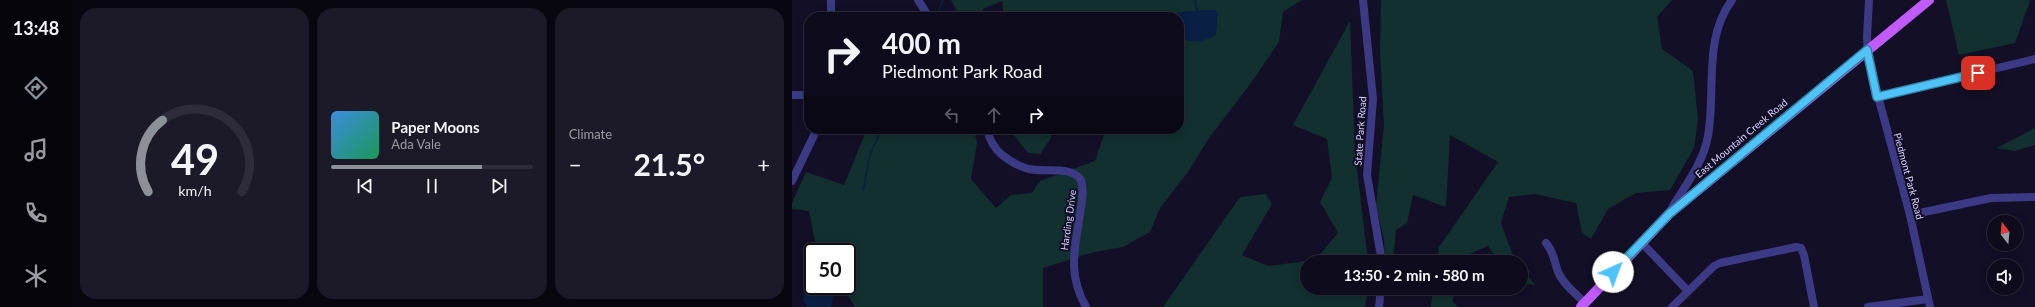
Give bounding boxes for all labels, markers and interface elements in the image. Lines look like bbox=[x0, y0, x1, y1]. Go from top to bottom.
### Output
text: 13:48 bbox=[13, 17, 59, 39]
text: 400 m bbox=[882, 26, 961, 60]
icon: right bbox=[816, 28, 868, 80]
pin bbox=[1961, 56, 1995, 90]
text: Piedmont Park Road bbox=[882, 60, 1042, 82]
icon: arrive bbox=[1967, 62, 1989, 84]
icon: directions bbox=[22, 74, 50, 102]
street label: State Park Road bbox=[1352, 96, 1368, 166]
street label: East Mountain Creek Road bbox=[1692, 96, 1790, 180]
icon: left bbox=[941, 104, 963, 126]
icon: ahead bbox=[983, 104, 1005, 126]
icon: right bbox=[1025, 104, 1047, 126]
text: Paper Moons bbox=[391, 118, 480, 136]
text: Climate bbox=[569, 126, 612, 142]
street label: Piedmont Park Road bbox=[1892, 131, 1926, 221]
text: 49 bbox=[171, 133, 219, 183]
icon: music bbox=[22, 136, 50, 164]
text: Ada Vale bbox=[391, 136, 441, 152]
text: 21.5° bbox=[633, 146, 705, 182]
text: − bbox=[569, 151, 581, 178]
text: + bbox=[757, 151, 770, 178]
icon: previous bbox=[354, 175, 376, 197]
icon: pause bbox=[421, 175, 443, 197]
icon: next bbox=[488, 175, 510, 197]
text: km/h bbox=[178, 181, 211, 198]
street label: Harding Drive bbox=[1058, 189, 1078, 251]
icon: phone bbox=[22, 199, 50, 227]
north arrow bbox=[1987, 215, 2023, 251]
map controls bbox=[1987, 215, 2023, 295]
speed limit sign: 50 bbox=[804, 243, 856, 295]
position arrow bbox=[1592, 251, 1634, 293]
button: sound bbox=[1987, 259, 2023, 295]
icon: climate bbox=[22, 262, 50, 290]
text: 13:50 · 2 min · 580 m bbox=[1344, 266, 1484, 284]

